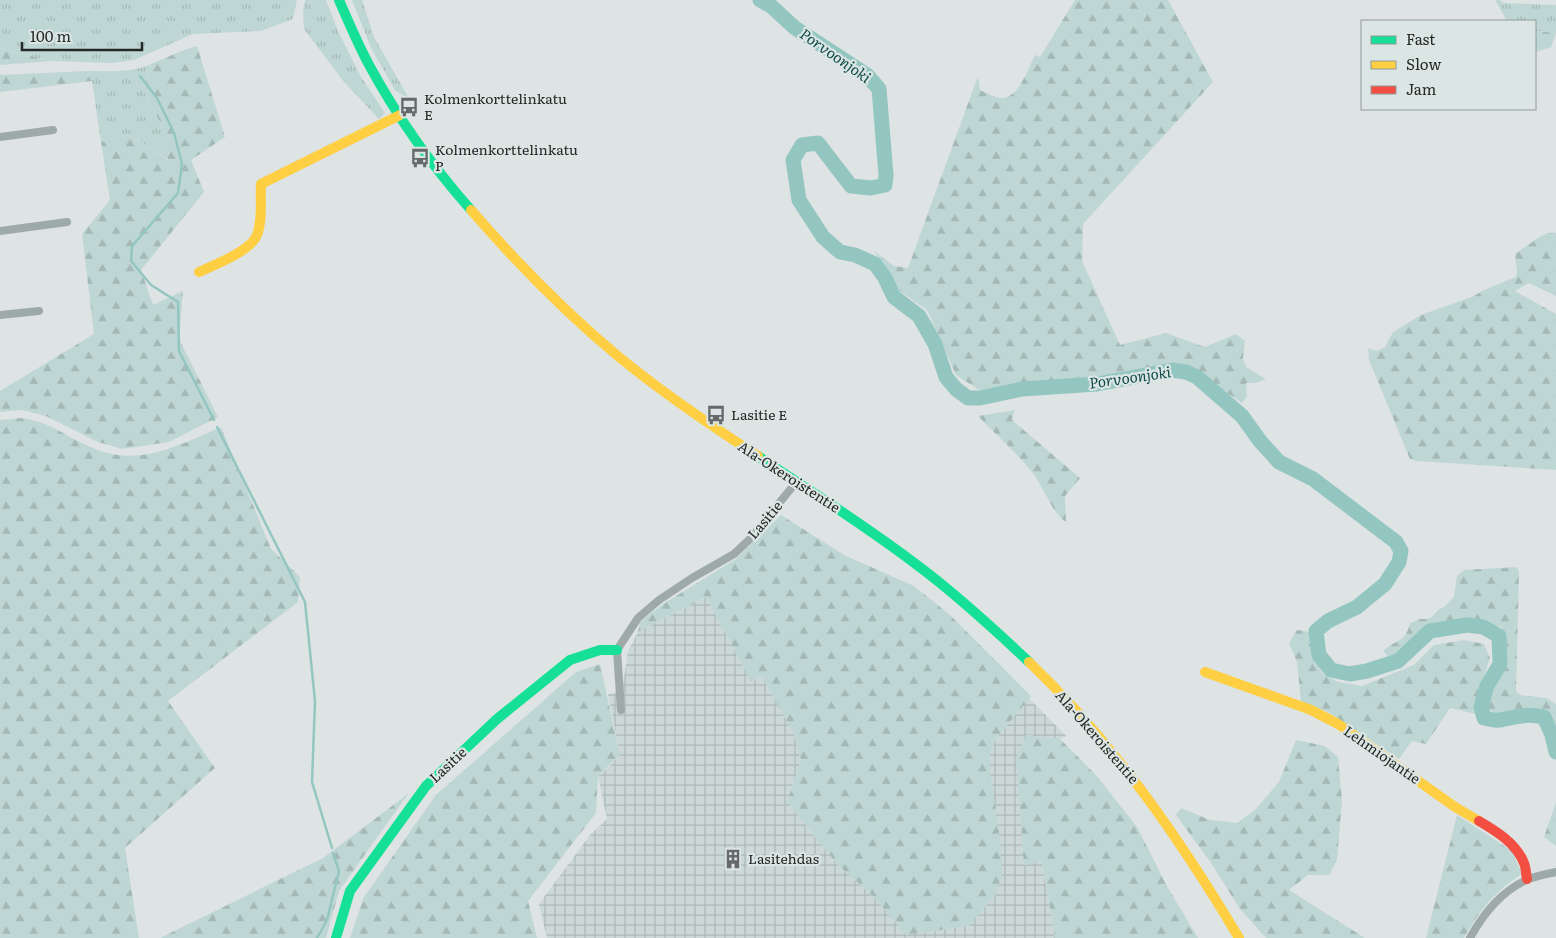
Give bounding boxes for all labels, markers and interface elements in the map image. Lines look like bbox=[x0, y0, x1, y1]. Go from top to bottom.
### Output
scale bar bbox=[22, 20, 142, 52]
legend bbox=[1361, 20, 1536, 110]
water label: Porvoonjoki bbox=[796, 22, 877, 88]
text: 100 m bbox=[30, 24, 71, 47]
text: Fast bbox=[1406, 27, 1435, 50]
text: Slow bbox=[1406, 52, 1441, 75]
text: Jam bbox=[1406, 77, 1437, 100]
place label: Kolmenkorttelinkatu E bbox=[424, 88, 567, 124]
bus stop icon: Kolmenkorttelinkatu E bbox=[398, 96, 420, 118]
place label: Kolmenkorttelinkatu P bbox=[435, 139, 578, 175]
bus stop icon: Kolmenkorttelinkatu P bbox=[409, 147, 431, 169]
water label: Porvoonjoki bbox=[1087, 359, 1173, 394]
bus stop icon: Lasitie E bbox=[705, 404, 727, 426]
place label: Lasitie E bbox=[731, 404, 787, 424]
street label: Ala-Okeroistentie bbox=[735, 436, 845, 517]
street label: Lasitie bbox=[742, 496, 786, 543]
street label: Ala-Okeroistentie bbox=[1051, 685, 1144, 788]
street label: Lehmiojantie bbox=[1340, 720, 1425, 788]
street label: Lasitie bbox=[424, 742, 470, 787]
building icon: Lasitehdas bbox=[722, 848, 744, 870]
place label: Lasitehdas bbox=[748, 848, 819, 868]

